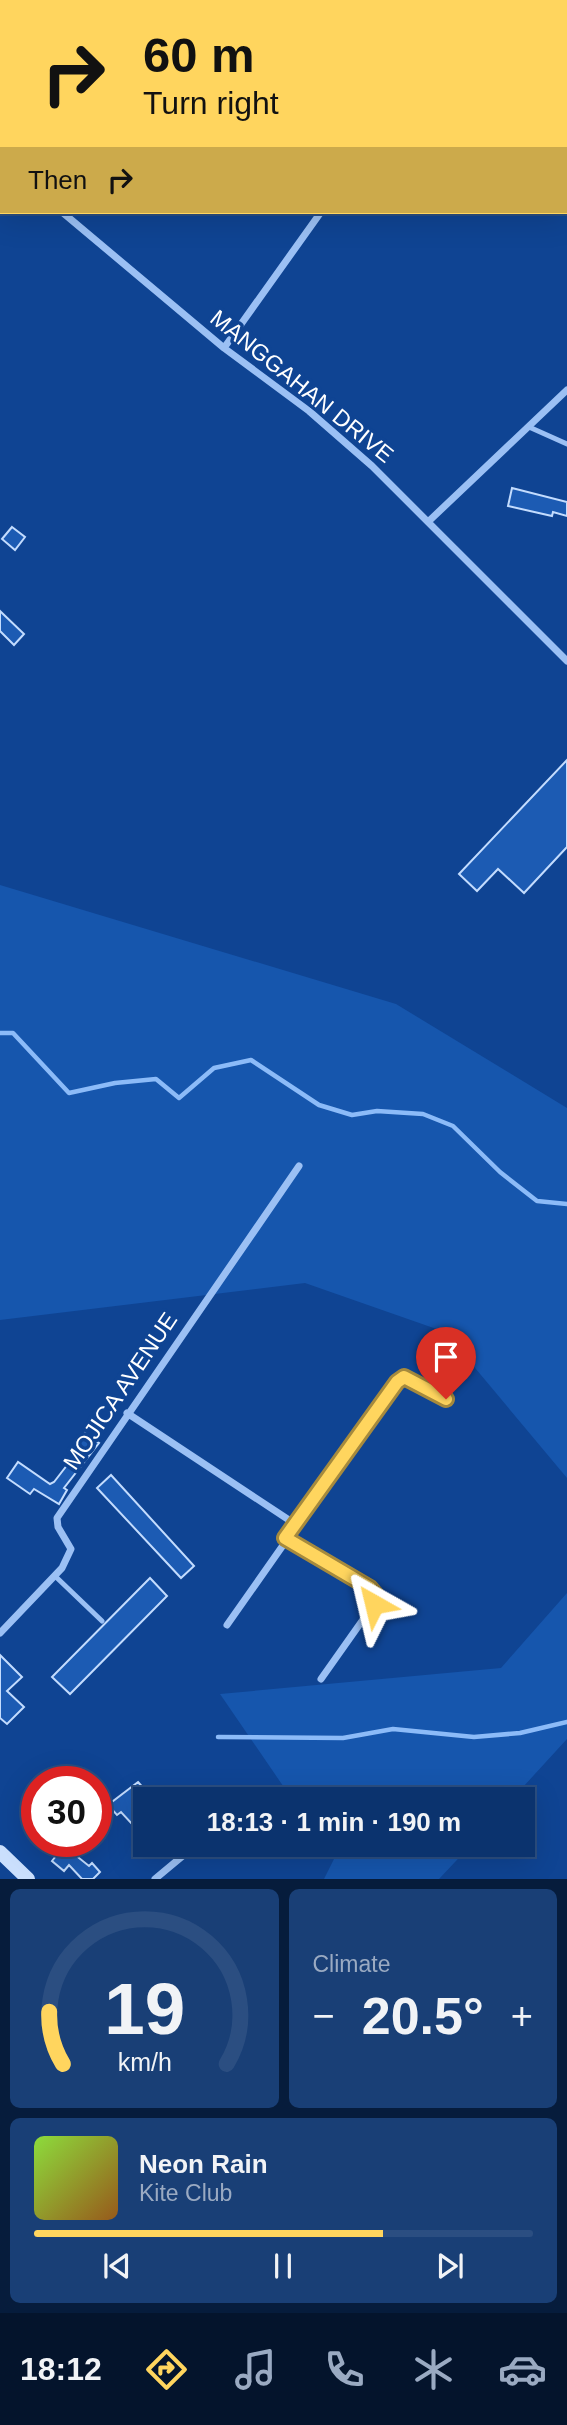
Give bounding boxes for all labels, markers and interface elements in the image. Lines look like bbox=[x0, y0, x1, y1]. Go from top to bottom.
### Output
icon: right bbox=[28, 28, 119, 119]
text: 60 m bbox=[143, 28, 255, 82]
text: Turn right bbox=[143, 85, 279, 121]
icon: right bbox=[101, 161, 139, 199]
text: Then bbox=[28, 165, 87, 195]
street label: MANGGAHAN DRIVE bbox=[205, 304, 399, 468]
street label: MOJICA AVENUE bbox=[58, 1308, 182, 1474]
pin bbox=[416, 1327, 476, 1399]
icon: arrive bbox=[427, 1338, 465, 1376]
position arrow bbox=[337, 1567, 411, 1641]
speed limit sign: 30 bbox=[21, 1766, 112, 1857]
text: 18:13 · 1 min · 190 m bbox=[207, 1807, 461, 1837]
text: Climate bbox=[313, 1951, 390, 1977]
text: 19 bbox=[104, 1969, 185, 2050]
text: 20.5° bbox=[362, 1987, 484, 2045]
text: − bbox=[313, 1995, 335, 2037]
text: + bbox=[511, 1995, 533, 2037]
text: km/h bbox=[117, 2048, 171, 2076]
text: Neon Rain bbox=[139, 2149, 268, 2179]
text: Kite Club bbox=[139, 2180, 232, 2206]
icon: previous bbox=[98, 2247, 136, 2285]
icon: pause bbox=[264, 2247, 302, 2285]
icon: next bbox=[431, 2247, 469, 2285]
icon: directions bbox=[142, 2345, 191, 2394]
icon: music bbox=[231, 2345, 280, 2394]
icon: phone bbox=[320, 2345, 369, 2394]
icon: climate bbox=[409, 2345, 458, 2394]
icon: car bbox=[498, 2345, 547, 2394]
text: 18:12 bbox=[20, 2351, 102, 2387]

